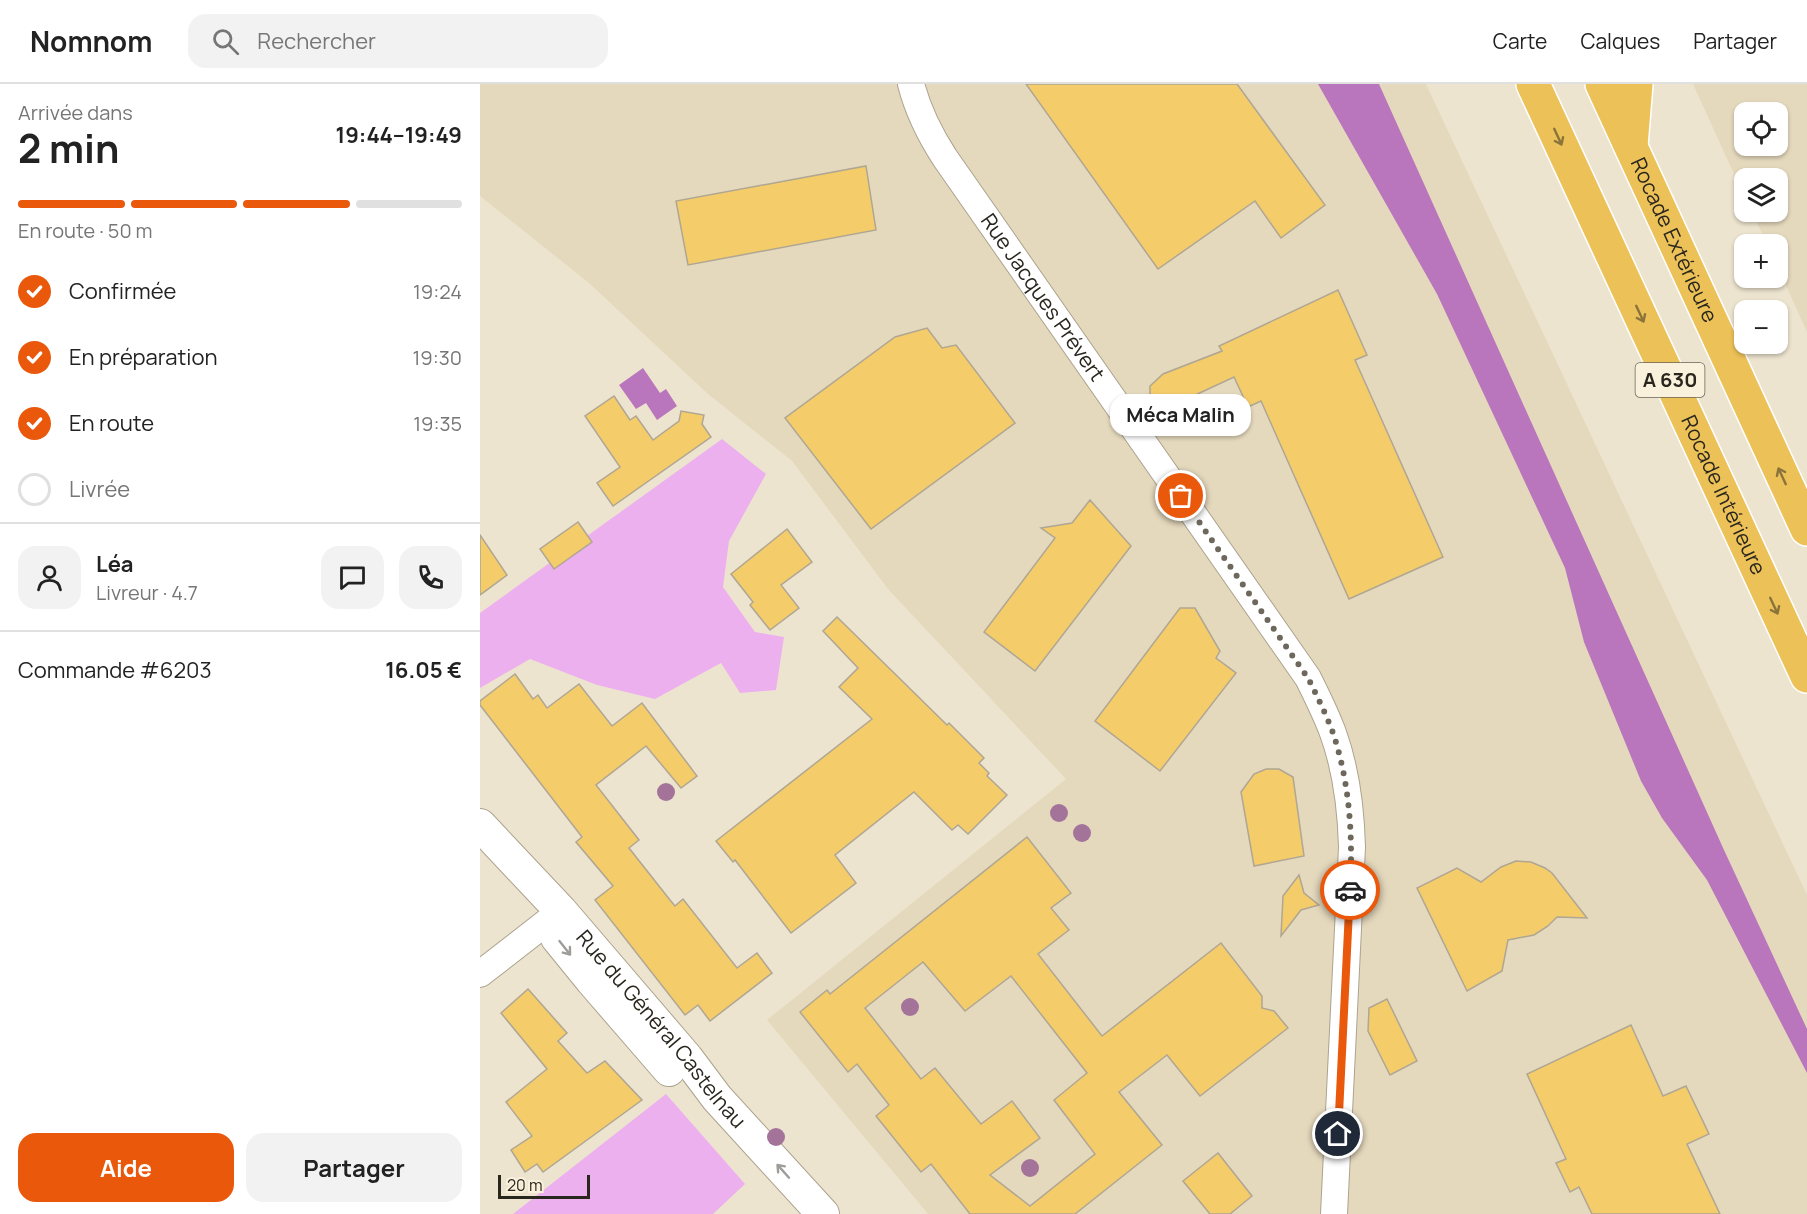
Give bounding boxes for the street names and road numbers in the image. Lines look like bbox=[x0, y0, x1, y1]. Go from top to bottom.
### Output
street label: Rocade Extérieure bbox=[1625, 153, 1725, 327]
street label: Rue Jacques Prévert bbox=[975, 208, 1112, 386]
road number: A 630 bbox=[1636, 363, 1704, 397]
street label: Rocade Intérieure bbox=[1675, 410, 1773, 579]
street label: Rue du Général Castelnau bbox=[570, 924, 753, 1134]

